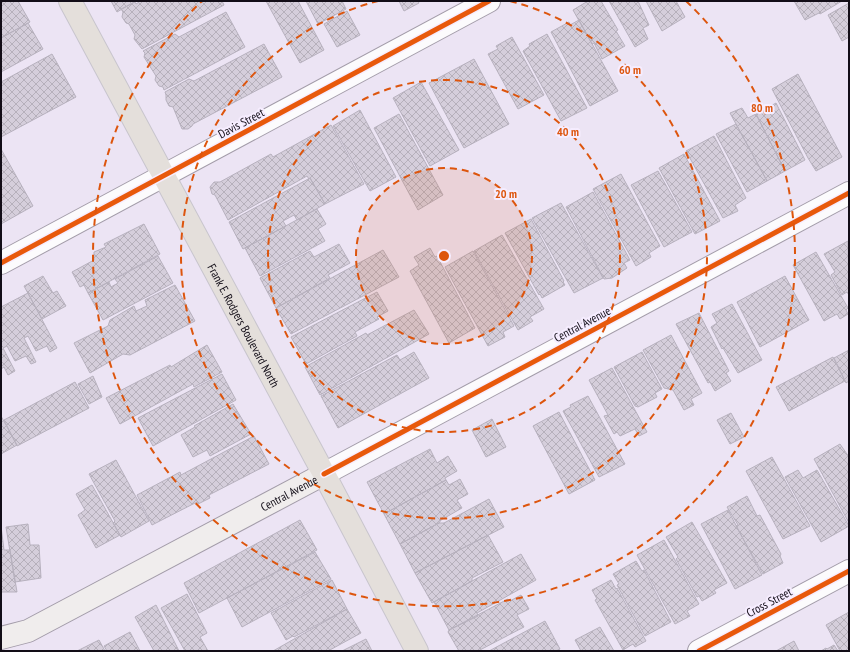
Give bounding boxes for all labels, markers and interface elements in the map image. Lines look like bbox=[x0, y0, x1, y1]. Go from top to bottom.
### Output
text: 60 m bbox=[619, 62, 641, 77]
text: 80 m bbox=[751, 100, 773, 115]
street label: Davis Street bbox=[215, 104, 267, 141]
text: 40 m bbox=[557, 124, 579, 139]
text: 20 m bbox=[495, 186, 517, 201]
centre of rings bbox=[437, 249, 451, 263]
street label: Frank E. Rodgers Boulevard North bbox=[205, 261, 283, 390]
street label: Central Avenue bbox=[551, 303, 613, 345]
street label: Central Avenue bbox=[258, 471, 320, 514]
street label: Cross Street bbox=[744, 583, 795, 620]

